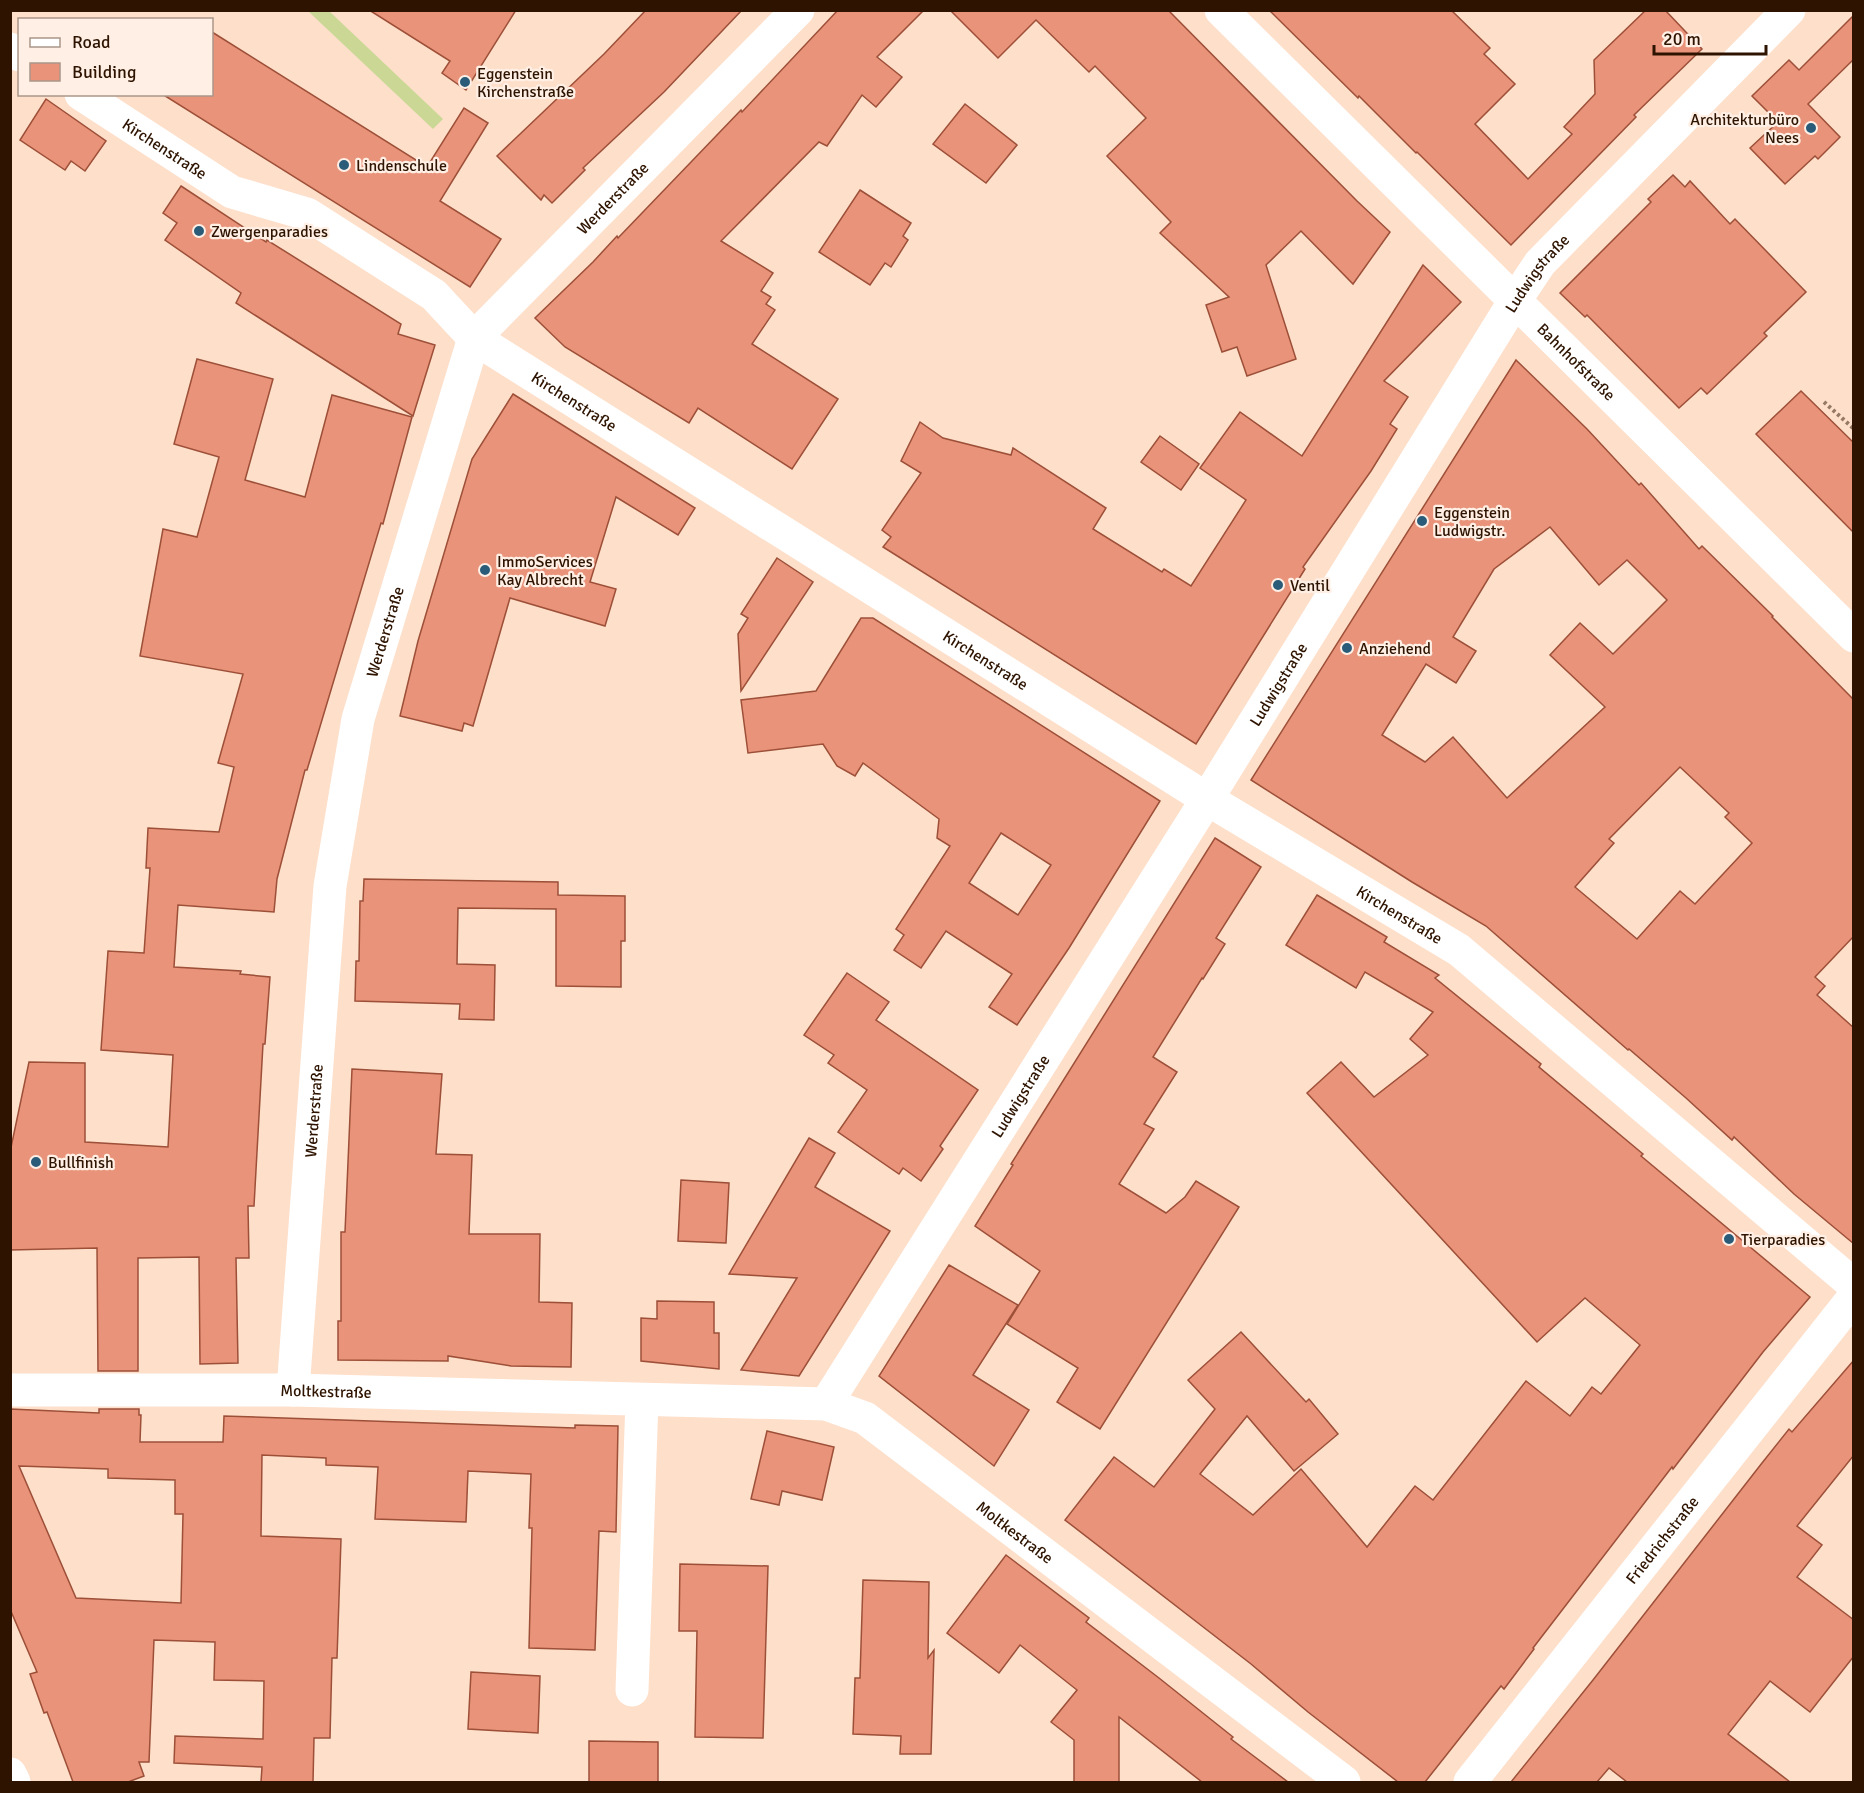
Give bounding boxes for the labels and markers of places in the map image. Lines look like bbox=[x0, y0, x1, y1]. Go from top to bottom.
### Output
place label: Eggenstein Kirchenstraße bbox=[477, 64, 574, 102]
marker: Eggenstein Kirchenstraße bbox=[458, 75, 472, 89]
place label: Architekturbüro Nees bbox=[1690, 110, 1799, 148]
marker: Architekturbüro Nees bbox=[1804, 121, 1818, 135]
place label: Lindenschule bbox=[356, 156, 447, 176]
marker: Lindenschule bbox=[337, 158, 351, 172]
place label: Zwergenparadies bbox=[211, 222, 328, 242]
marker: Zwergenparadies bbox=[192, 224, 206, 238]
place label: Eggenstein Ludwigstr. bbox=[1434, 503, 1510, 541]
marker: Eggenstein Ludwigstr. bbox=[1415, 514, 1429, 528]
place label: ImmoServices Kay Albrecht bbox=[497, 552, 593, 590]
marker: ImmoServices Kay Albrecht bbox=[478, 563, 492, 577]
place label: Ventil bbox=[1290, 576, 1330, 596]
marker: Ventil bbox=[1271, 578, 1285, 592]
place label: Anziehend bbox=[1359, 639, 1431, 659]
marker: Anziehend bbox=[1340, 641, 1354, 655]
place label: Bullfinish bbox=[48, 1153, 114, 1173]
marker: Bullfinish bbox=[29, 1155, 43, 1169]
place label: Tierparadies bbox=[1741, 1230, 1825, 1250]
marker: Tierparadies bbox=[1722, 1232, 1736, 1246]

